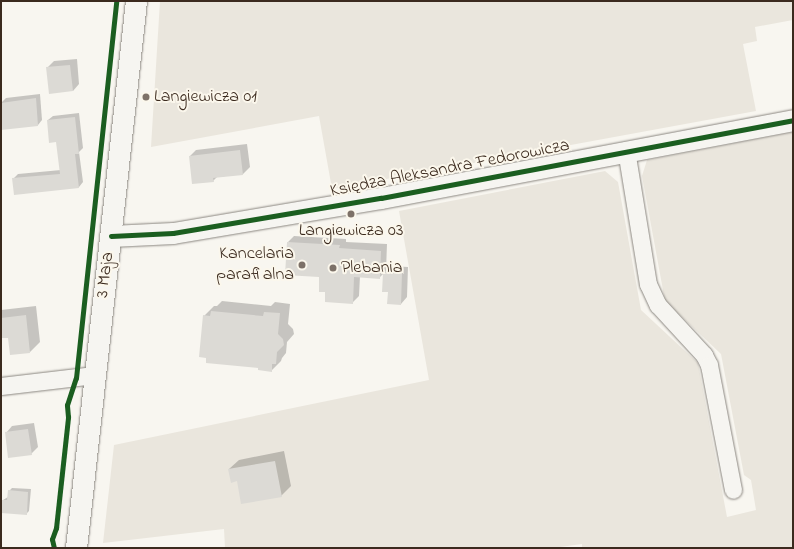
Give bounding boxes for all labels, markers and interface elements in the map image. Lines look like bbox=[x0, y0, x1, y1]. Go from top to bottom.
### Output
place label: Langiewicza 01 bbox=[154, 86, 257, 108]
marker: Langiewicza 01 bbox=[141, 92, 151, 102]
street label: Księdza Aleksandra Fedorowicza bbox=[329, 135, 571, 203]
marker: Langiewicza 03 bbox=[346, 209, 356, 219]
place label: Langiewicza 03 bbox=[299, 220, 403, 242]
place label: Kancelaria parafialna bbox=[216, 244, 294, 286]
street label: 3 Maja bbox=[92, 251, 120, 299]
place label: Plebania bbox=[341, 257, 402, 279]
marker: Kancelaria parafialna bbox=[297, 260, 307, 270]
marker: Plebania bbox=[328, 263, 338, 273]

